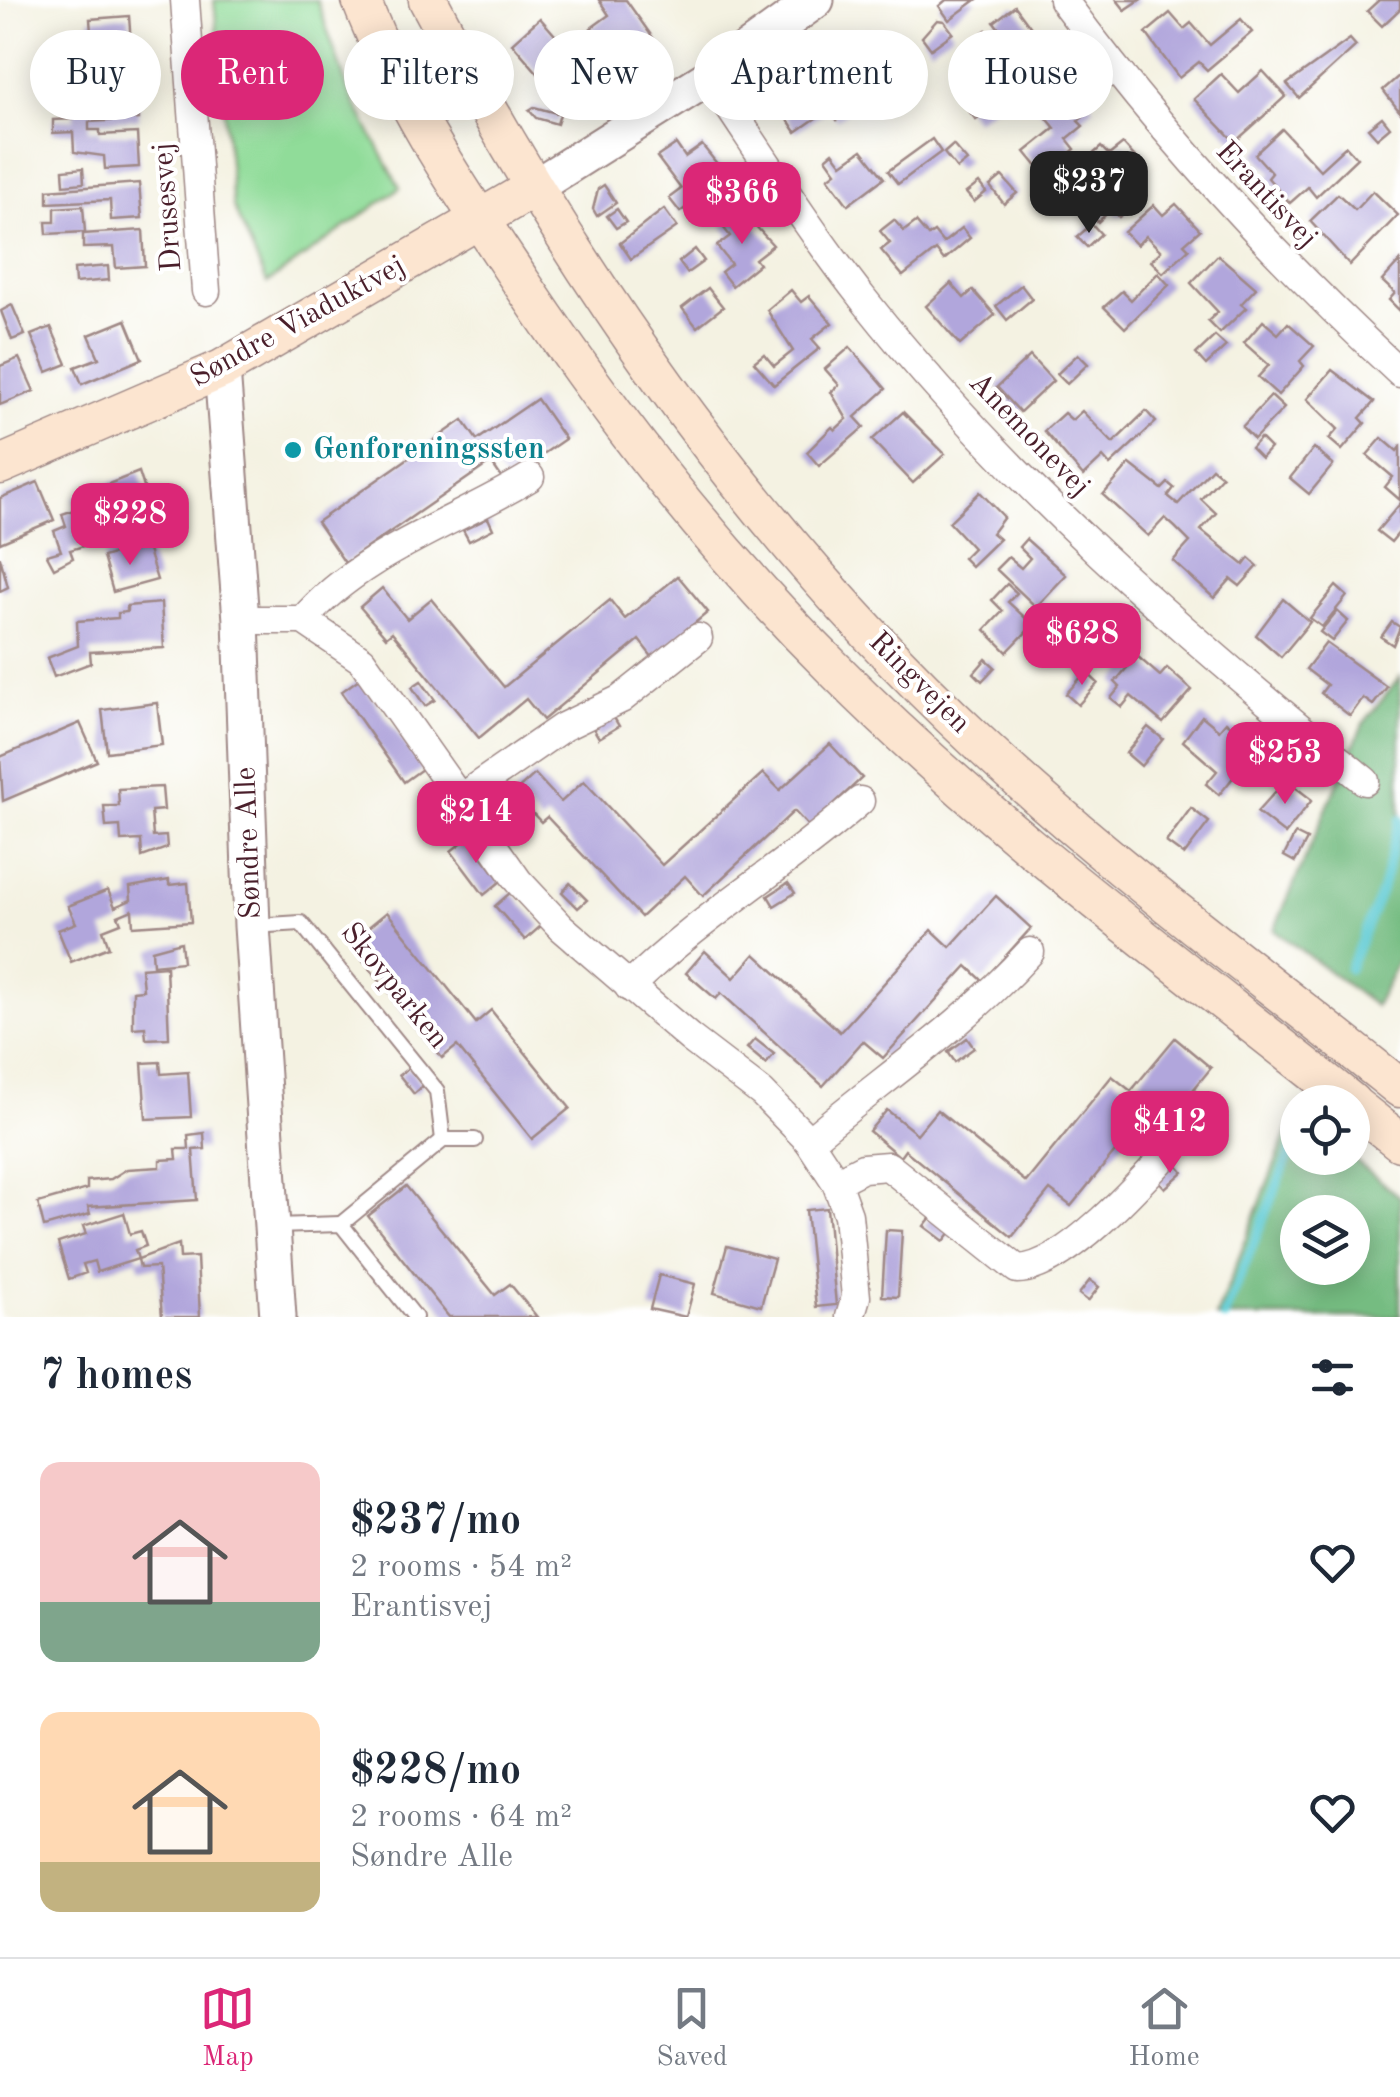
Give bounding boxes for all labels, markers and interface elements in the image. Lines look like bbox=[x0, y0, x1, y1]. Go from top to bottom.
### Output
chip: Buy bbox=[30, 30, 161, 120]
chip: Rent bbox=[181, 30, 324, 120]
chip: Filters bbox=[344, 30, 514, 120]
chip: New bbox=[534, 30, 674, 120]
chip: Apartment bbox=[694, 30, 928, 120]
chip: House bbox=[948, 30, 1113, 120]
street label: Erantisvej bbox=[1210, 136, 1322, 254]
street label: Drusesvej bbox=[149, 141, 187, 273]
pin: $237 bbox=[1030, 151, 1148, 236]
pin: $366 bbox=[683, 162, 801, 247]
text: $237 bbox=[1052, 167, 1126, 199]
text: $366 bbox=[705, 178, 779, 210]
street label: Søndre Viaduktvej bbox=[186, 251, 410, 393]
street label: Anemonevej bbox=[963, 367, 1095, 503]
place label: Genforeningssten bbox=[313, 435, 545, 465]
marker: Genforeningssten bbox=[282, 439, 304, 461]
pin: $228 bbox=[71, 483, 189, 568]
text: $228 bbox=[93, 499, 167, 531]
pin: $628 bbox=[1023, 603, 1141, 688]
text: $628 bbox=[1045, 619, 1119, 651]
street label: Ringvejen bbox=[862, 626, 976, 740]
pin: $253 bbox=[1226, 722, 1344, 807]
text: $253 bbox=[1248, 738, 1322, 770]
street label: Søndre Alle bbox=[231, 766, 267, 920]
pin: $214 bbox=[417, 781, 535, 866]
text: $214 bbox=[439, 797, 513, 829]
street label: Skovparken bbox=[335, 918, 453, 1054]
map controls bbox=[1280, 1085, 1370, 1285]
button: locate bbox=[1280, 1085, 1370, 1175]
pin: $412 bbox=[1111, 1091, 1229, 1176]
text: $412 bbox=[1133, 1107, 1207, 1139]
button: layers bbox=[1280, 1195, 1370, 1285]
icon: filters bbox=[1305, 1350, 1360, 1405]
text: 7 homes bbox=[40, 1356, 192, 1398]
text: $237/mo bbox=[350, 1501, 521, 1543]
icon: home bbox=[120, 1502, 240, 1622]
icon: heart bbox=[1305, 1535, 1360, 1590]
text: 2 rooms · 54 m² bbox=[350, 1552, 572, 1584]
text: Erantisvej bbox=[350, 1592, 492, 1624]
text: $228/mo bbox=[350, 1751, 521, 1793]
icon: home bbox=[120, 1752, 240, 1872]
icon: heart bbox=[1305, 1785, 1360, 1840]
text: 2 rooms · 64 m² bbox=[350, 1802, 572, 1834]
text: Søndre Alle bbox=[350, 1842, 513, 1874]
tab: Map bbox=[200, 1981, 255, 2076]
tab: Saved bbox=[656, 1981, 728, 2076]
tab: Home bbox=[1128, 1981, 1200, 2076]

